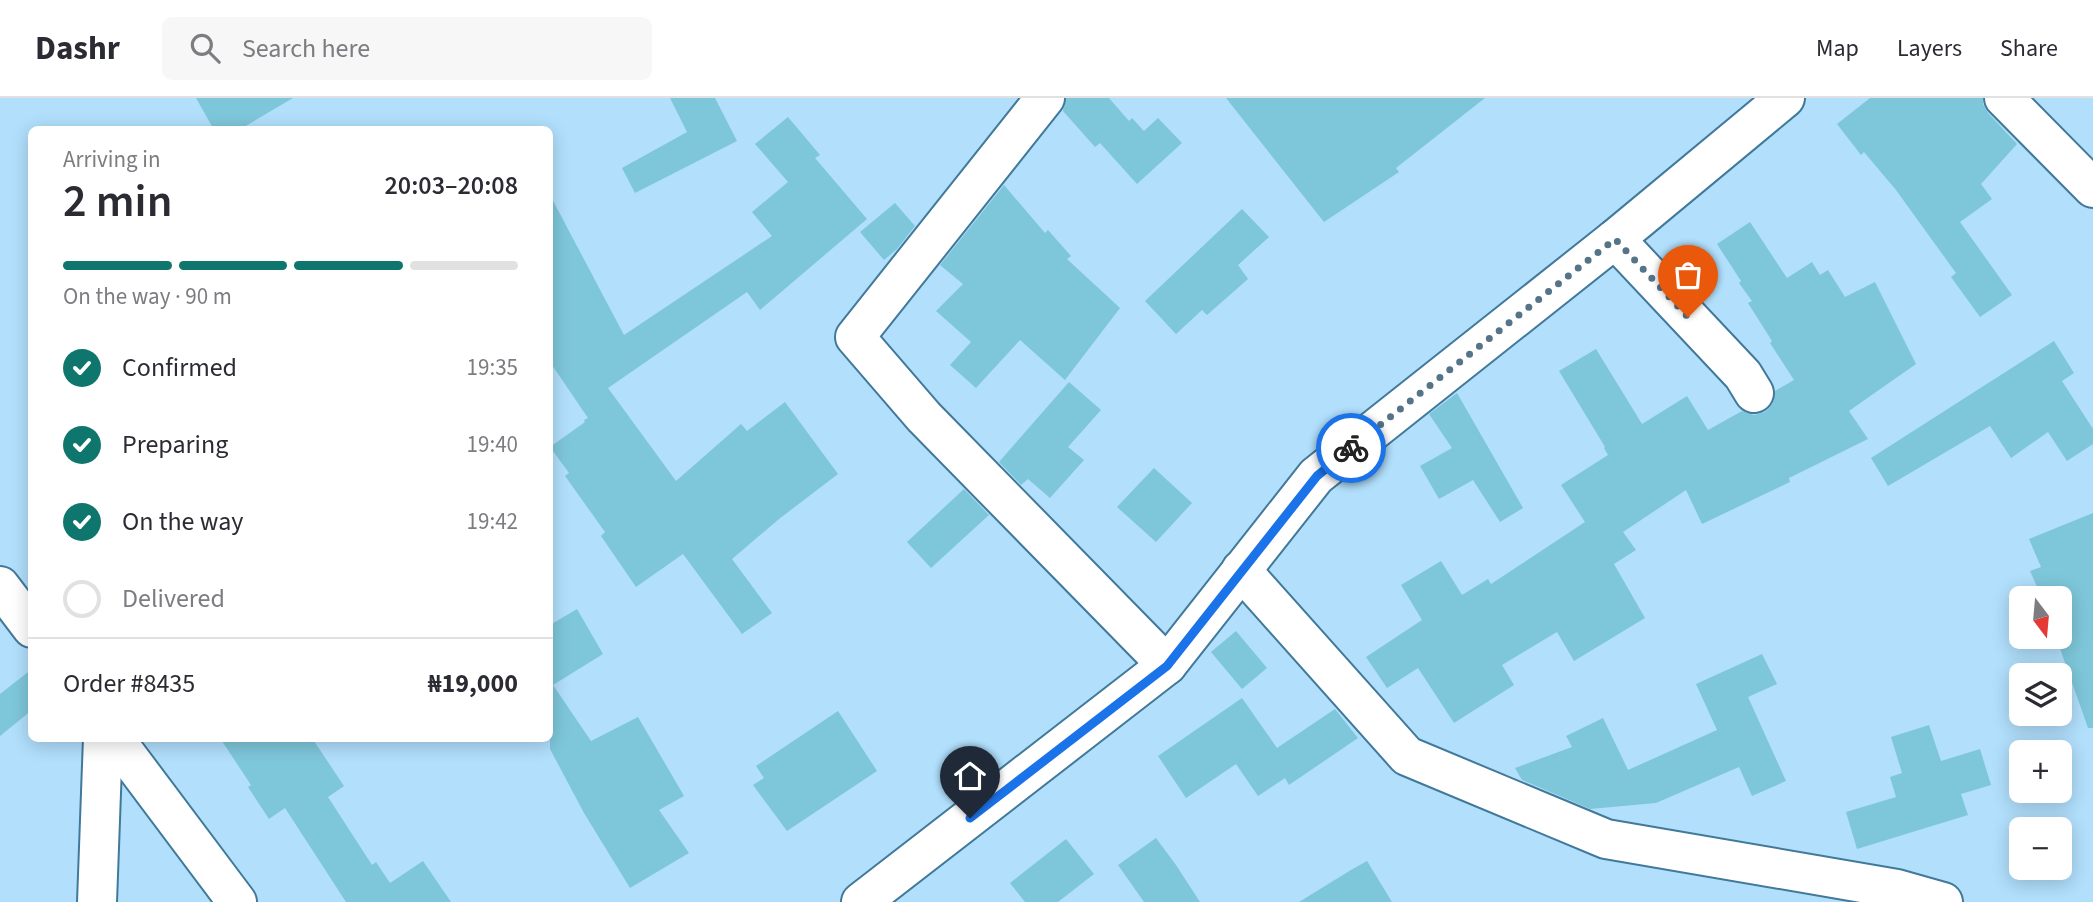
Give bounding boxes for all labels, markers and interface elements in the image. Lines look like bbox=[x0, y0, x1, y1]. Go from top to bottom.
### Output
search box bbox=[162, 17, 652, 80]
text: Dashr bbox=[35, 25, 120, 72]
icon: search bbox=[186, 29, 224, 67]
text: Search here bbox=[242, 30, 370, 67]
text: Map bbox=[1816, 31, 1859, 66]
text: Layers bbox=[1897, 31, 1962, 66]
text: Share bbox=[2000, 31, 2058, 66]
text: Arriving in bbox=[63, 143, 161, 176]
text: 20:03–20:08 bbox=[385, 167, 518, 204]
text: 2 min bbox=[63, 169, 172, 234]
pin bbox=[1658, 245, 1718, 317]
icon: bag bbox=[1669, 256, 1707, 294]
text: On the way · 90 m bbox=[63, 280, 232, 313]
icon: check bbox=[63, 349, 101, 387]
text: Confirmed bbox=[122, 349, 237, 386]
text: 19:35 bbox=[467, 351, 518, 384]
courier bbox=[1316, 413, 1386, 483]
icon: check bbox=[63, 426, 101, 464]
text: Preparing bbox=[122, 426, 228, 463]
text: 19:40 bbox=[467, 428, 518, 461]
icon: bike bbox=[1332, 429, 1370, 467]
icon: check bbox=[63, 503, 101, 541]
text: On the way bbox=[122, 503, 243, 540]
text: 19:42 bbox=[467, 505, 518, 538]
text: Delivered bbox=[122, 580, 225, 617]
north arrow bbox=[2009, 586, 2072, 649]
map controls bbox=[2009, 586, 2072, 880]
button: layers bbox=[2009, 663, 2072, 726]
text: Order #8435 bbox=[63, 665, 195, 702]
text: ₦19,000 bbox=[428, 665, 518, 702]
button: + bbox=[2009, 740, 2072, 803]
pin bbox=[940, 746, 1000, 818]
icon: home bbox=[951, 757, 989, 795]
button: − bbox=[2009, 817, 2072, 880]

